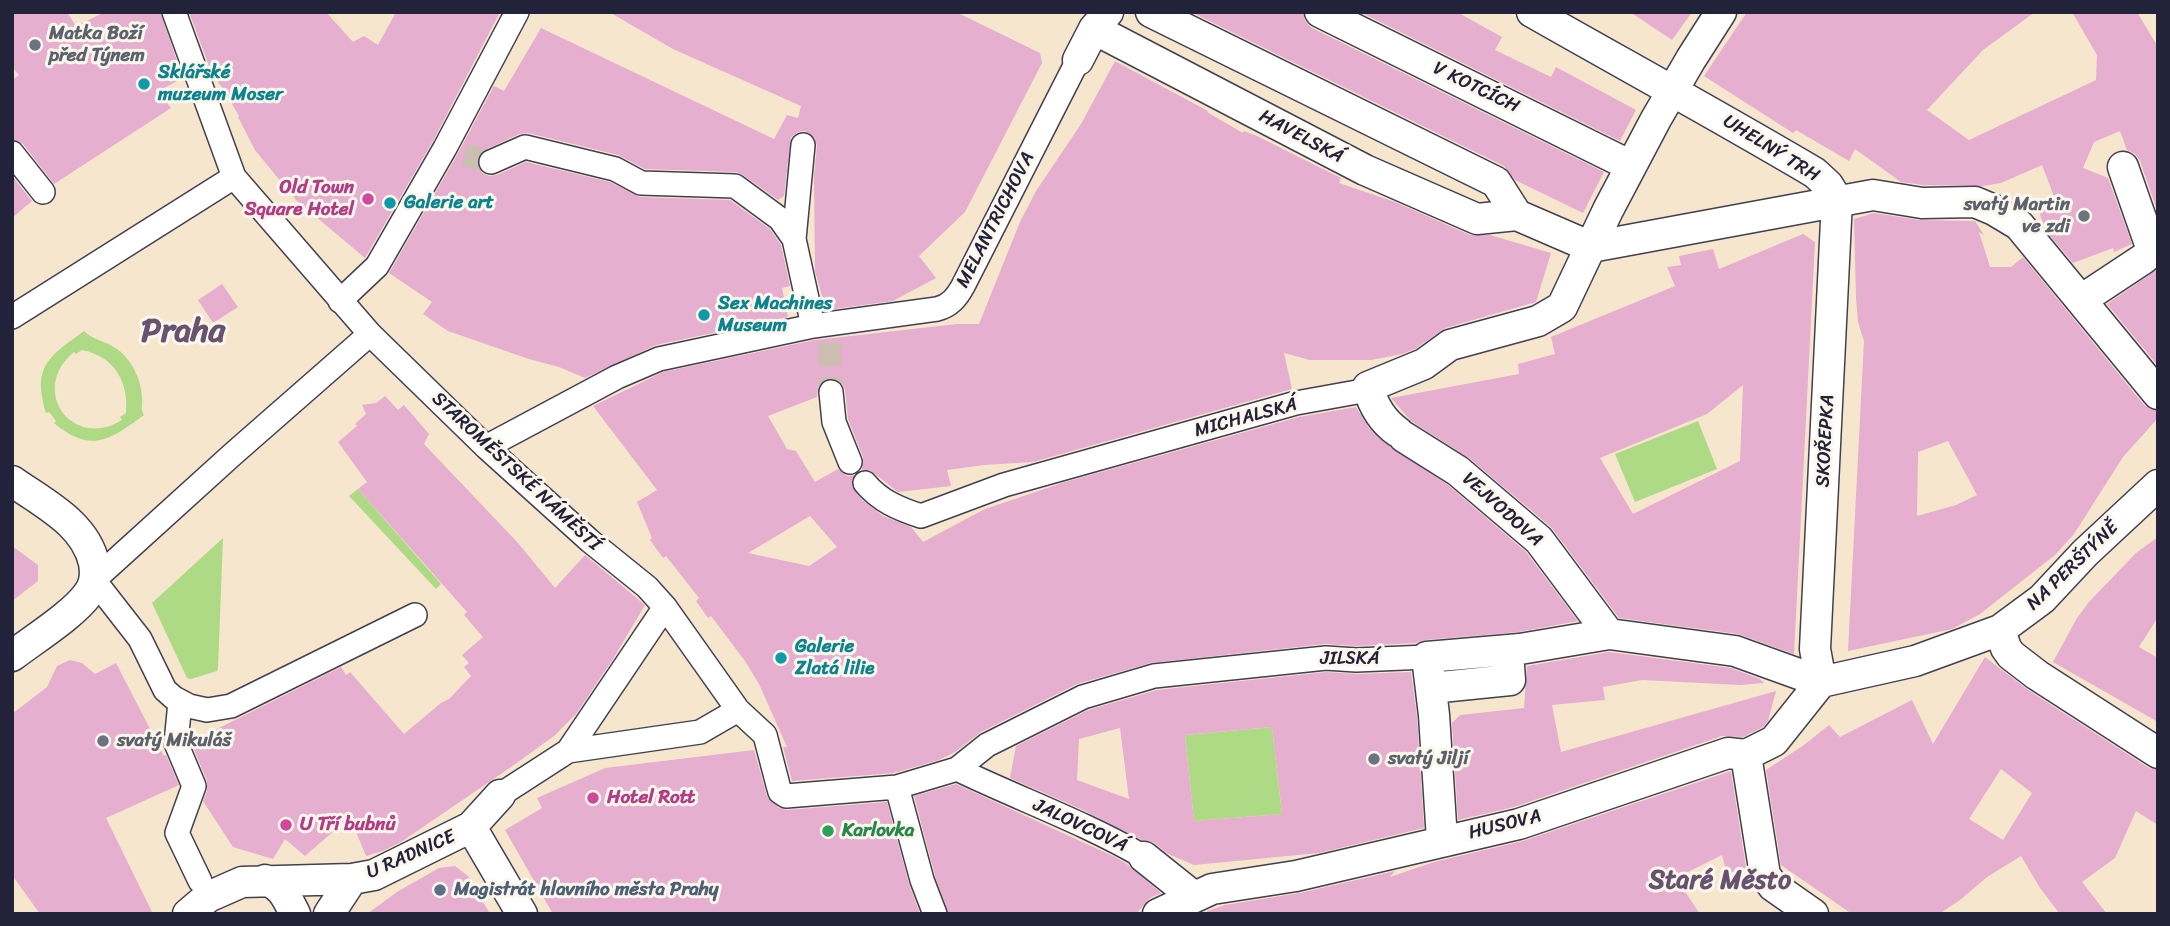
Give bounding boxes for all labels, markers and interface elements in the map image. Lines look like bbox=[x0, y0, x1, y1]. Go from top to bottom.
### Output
place label: Matka Boží před Týnem bbox=[49, 23, 145, 67]
marker: Matka Boží před Týnem bbox=[27, 37, 43, 53]
street label: V KOTCÍCH bbox=[1429, 57, 1523, 119]
place label: Sklářské muzeum Moser bbox=[158, 62, 283, 106]
marker: Sklářské muzeum Moser bbox=[136, 76, 152, 92]
street label: HAVELSKÁ bbox=[1255, 105, 1347, 169]
street label: UHELNÝ TRH bbox=[1718, 110, 1824, 188]
street label: MELANTRICHOVA bbox=[952, 148, 1040, 292]
place label: Old Town Square Hotel bbox=[245, 177, 354, 221]
marker: Old Town Square Hotel bbox=[360, 191, 376, 207]
place label: Galerie art bbox=[404, 192, 494, 214]
place label: svatý Martin ve zdi bbox=[1964, 194, 2070, 238]
marker: Galerie art bbox=[382, 195, 398, 211]
marker: svatý Martin ve zdi bbox=[2076, 208, 2092, 224]
place label: Sex Machines Museum bbox=[718, 293, 832, 337]
marker: Sex Machines Museum bbox=[696, 307, 712, 323]
district label: Praha bbox=[141, 313, 225, 353]
street label: STAROMĚSTSKÉ NÁMĚSTÍ bbox=[427, 388, 605, 556]
street label: MICHALSKÁ bbox=[1192, 393, 1300, 443]
street label: SKOŘEPKA bbox=[1812, 394, 1840, 488]
street label: VEJVODOVA bbox=[1457, 468, 1547, 552]
street label: NA PERŠTÝNĚ bbox=[2022, 517, 2124, 615]
place label: Galerie Zlatá lilie bbox=[795, 636, 874, 680]
street label: JILSKÁ bbox=[1320, 648, 1380, 670]
marker: Galerie Zlatá lilie bbox=[773, 650, 789, 666]
place label: svatý Mikuláš bbox=[117, 730, 231, 752]
marker: svatý Mikuláš bbox=[95, 733, 111, 749]
place label: svatý Jiljí bbox=[1388, 748, 1469, 770]
marker: svatý Jiljí bbox=[1366, 751, 1382, 767]
place label: Hotel Rott bbox=[607, 787, 695, 809]
marker: Hotel Rott bbox=[585, 790, 601, 806]
street label: JALOVCOVÁ bbox=[1029, 794, 1131, 858]
street label: HUSOVA bbox=[1466, 805, 1544, 845]
place label: U Tří bubnů bbox=[300, 814, 396, 836]
marker: U Tří bubnů bbox=[278, 817, 294, 833]
place label: Karlovka bbox=[842, 820, 914, 842]
marker: Karlovka bbox=[820, 823, 836, 839]
street label: U RADNICE bbox=[363, 825, 459, 885]
district label: Staré Město bbox=[1649, 865, 1791, 897]
place label: Magistrát hlavního města Prahy bbox=[454, 879, 718, 901]
marker: Magistrát hlavního města Prahy bbox=[432, 882, 448, 898]

